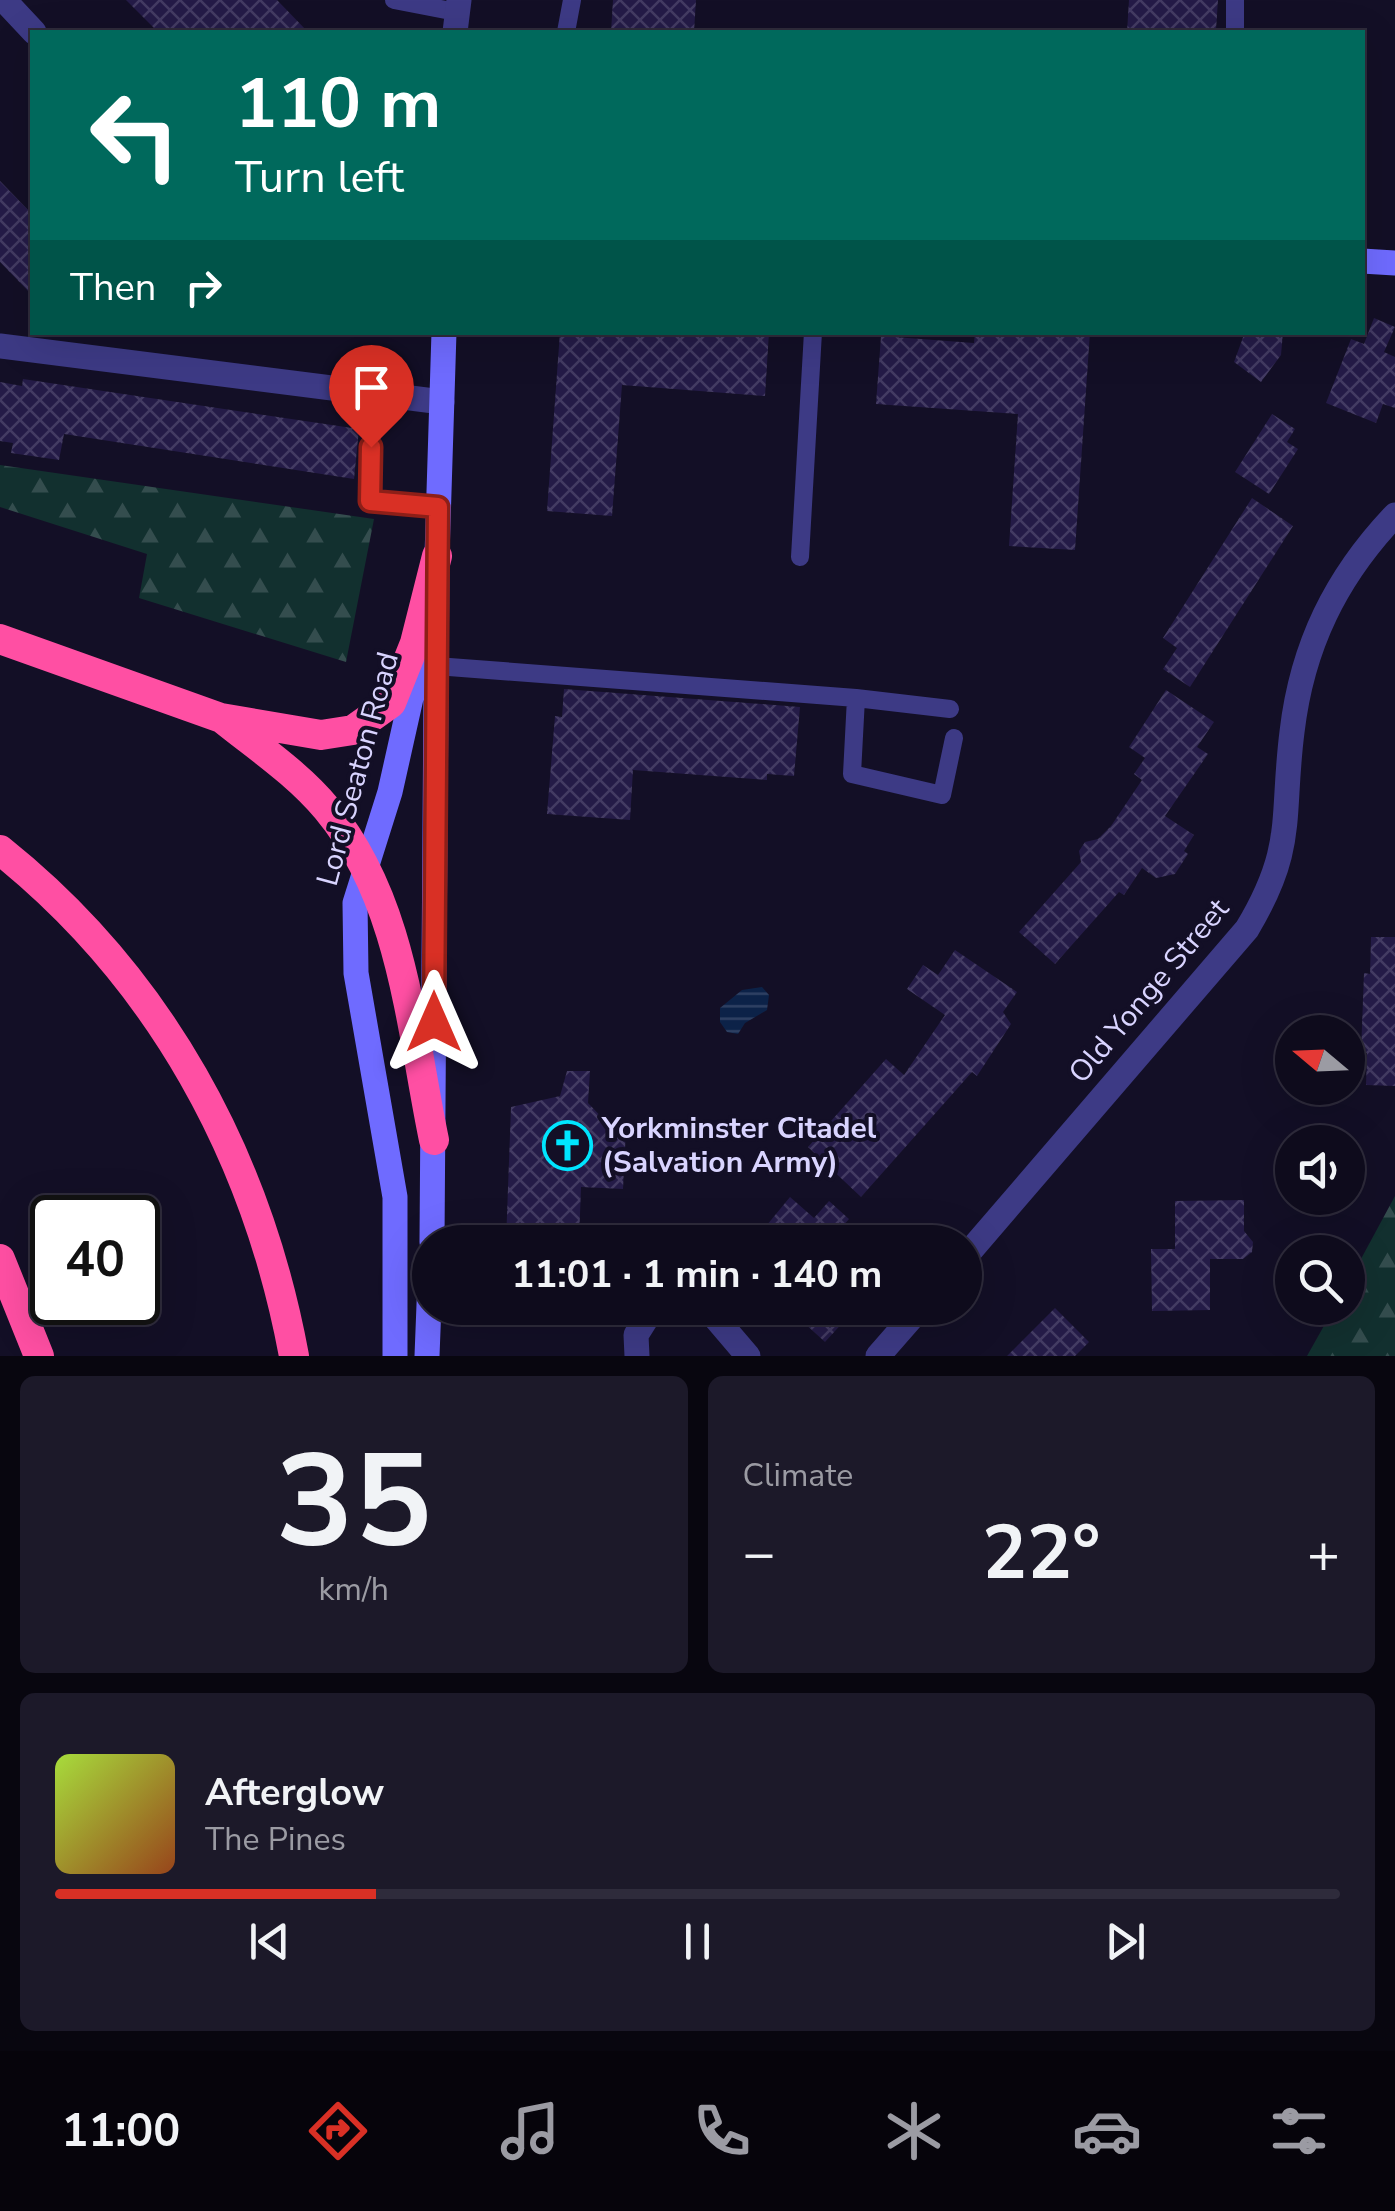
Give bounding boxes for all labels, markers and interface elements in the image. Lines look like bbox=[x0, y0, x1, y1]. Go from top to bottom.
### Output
text: 110 m bbox=[235, 56, 441, 152]
icon: left bbox=[70, 70, 200, 200]
text: Turn left bbox=[235, 147, 404, 208]
icon: right bbox=[176, 260, 231, 315]
text: Then bbox=[70, 262, 156, 313]
pin bbox=[329, 345, 414, 448]
icon: arrive bbox=[344, 360, 399, 415]
street label: Lord Seaton Road bbox=[307, 648, 409, 890]
street label: Old Yonge Street bbox=[1060, 890, 1239, 1092]
position arrow bbox=[382, 970, 486, 1074]
north arrow bbox=[1275, 1015, 1365, 1105]
map controls bbox=[1275, 1015, 1365, 1325]
place label: Yorkminster Citadel (Salvation Army) bbox=[601, 1108, 877, 1183]
church icon: Yorkminster Citadel (Salvation Army) bbox=[541, 1119, 593, 1171]
button: sound bbox=[1275, 1125, 1365, 1215]
speed limit sign: 40 bbox=[30, 1195, 160, 1325]
button: search bbox=[1275, 1235, 1365, 1325]
text: 11:01 · 1 min · 140 m bbox=[512, 1249, 882, 1300]
text: 35 bbox=[276, 1414, 432, 1591]
text: Climate bbox=[743, 1454, 853, 1497]
text: 22° bbox=[982, 1502, 1100, 1604]
text: − bbox=[743, 1516, 776, 1591]
text: + bbox=[1307, 1516, 1340, 1591]
text: km/h bbox=[318, 1568, 389, 1611]
text: Afterglow bbox=[205, 1767, 384, 1818]
text: The Pines bbox=[205, 1818, 346, 1861]
icon: previous bbox=[242, 1914, 297, 1969]
icon: pause bbox=[670, 1914, 725, 1969]
icon: next bbox=[1098, 1914, 1153, 1969]
icon: directions bbox=[303, 2096, 373, 2166]
icon: music bbox=[495, 2096, 565, 2166]
icon: phone bbox=[687, 2096, 757, 2166]
icon: climate bbox=[879, 2096, 949, 2166]
icon: car bbox=[1072, 2096, 1142, 2166]
icon: filters bbox=[1264, 2096, 1334, 2166]
text: 11:00 bbox=[61, 2101, 180, 2162]

